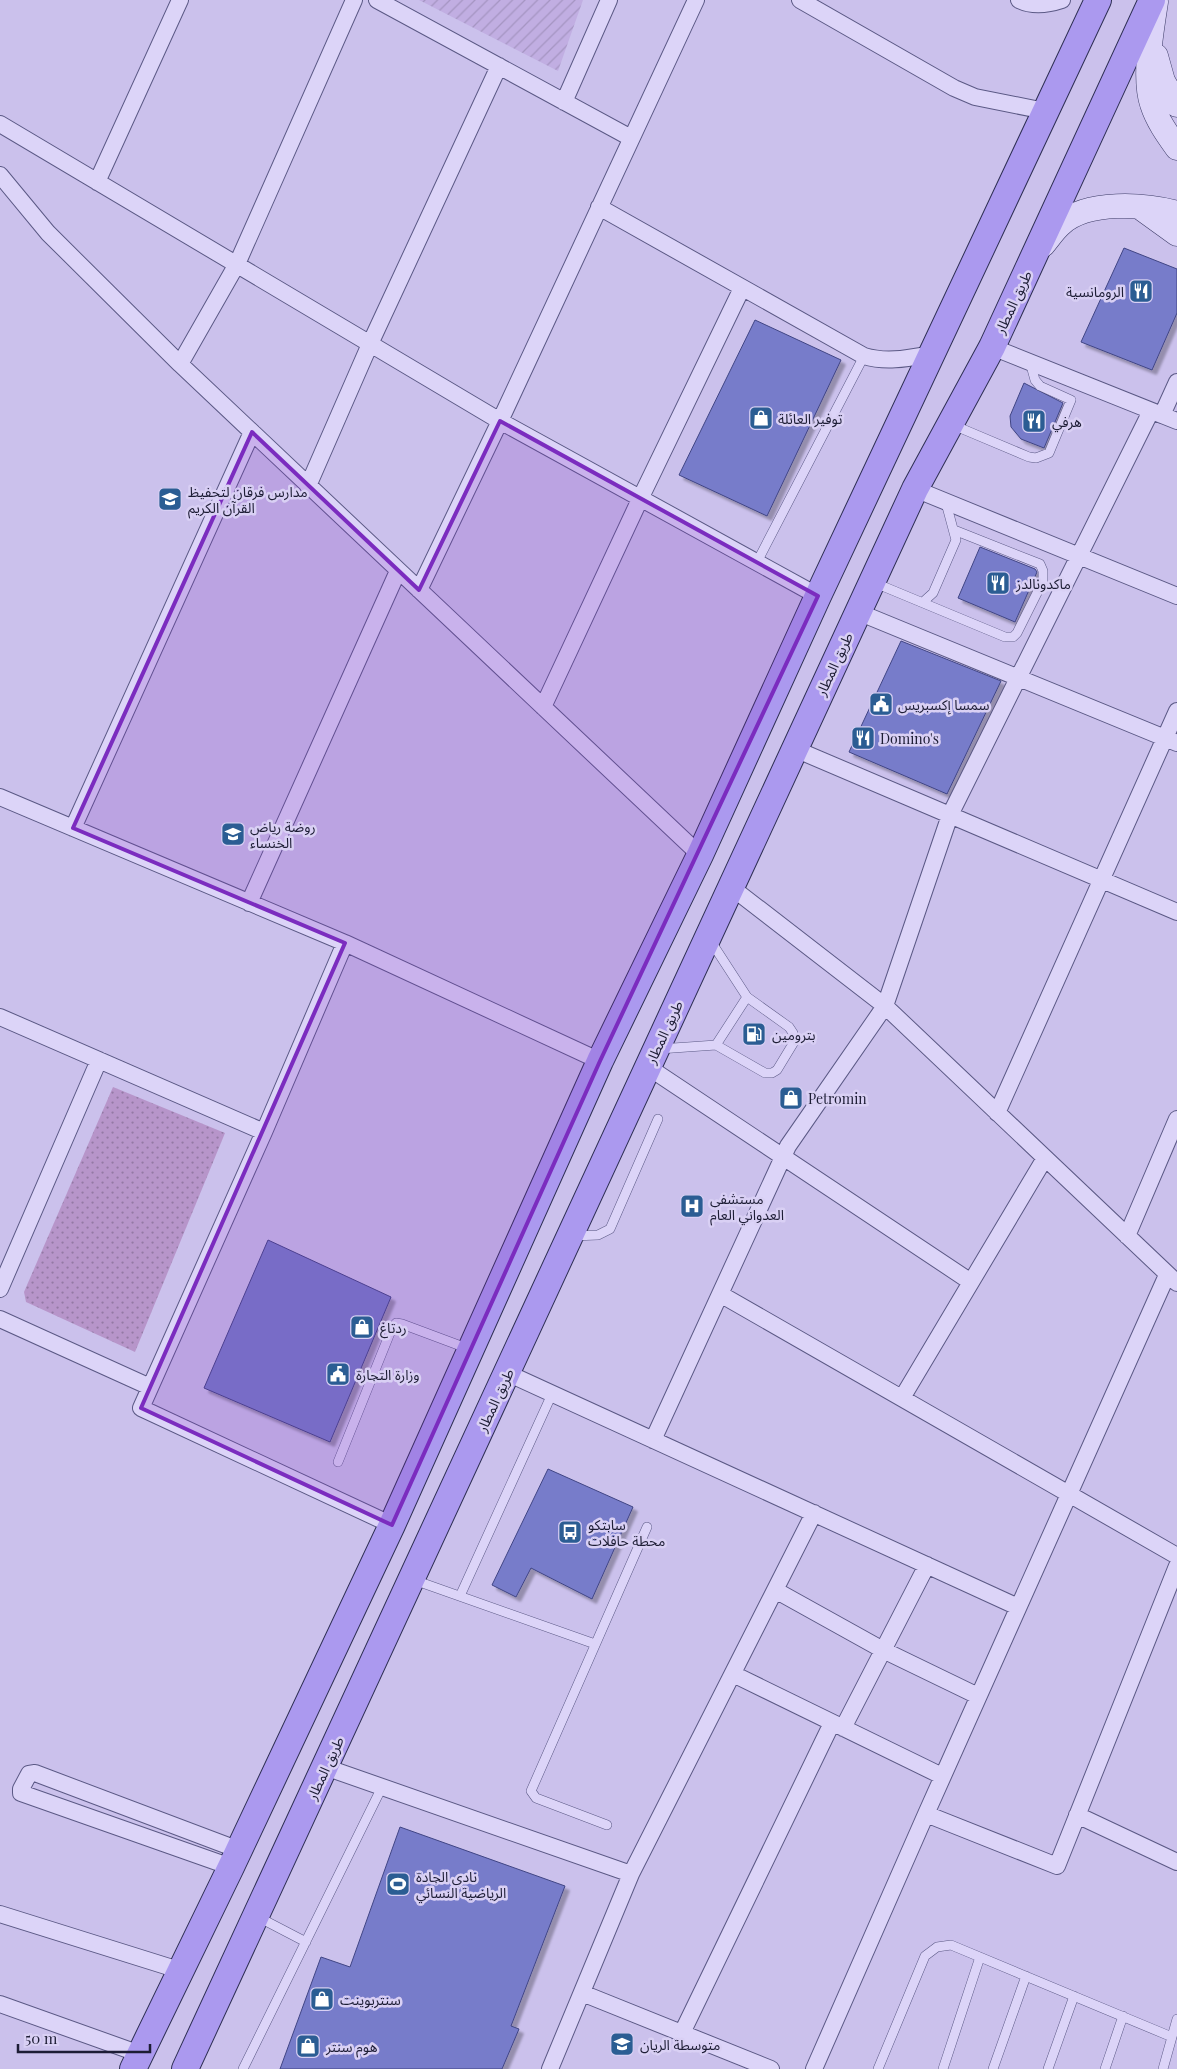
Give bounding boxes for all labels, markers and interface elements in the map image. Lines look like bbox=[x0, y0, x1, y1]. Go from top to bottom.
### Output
street label: طريق المطار bbox=[990, 267, 1037, 338]
restaurant icon: الرومانسية bbox=[1128, 278, 1154, 304]
place label: الرومانسية bbox=[1066, 282, 1124, 301]
shop icon: توفير العائلة bbox=[748, 405, 774, 431]
restaurant icon: هرفي bbox=[1021, 408, 1047, 434]
place label: توفير العائلة bbox=[778, 409, 842, 428]
place label: هرفي bbox=[1052, 412, 1082, 433]
place label: مدارس فرقان لتحفيظ القرآن الكريم bbox=[188, 482, 308, 519]
school or university icon: مدارس فرقان لتحفيظ القرآن الكريم bbox=[157, 486, 183, 512]
restaurant icon: ماكدونالدز bbox=[985, 570, 1011, 596]
place label: ماكدونالدز bbox=[1015, 574, 1071, 593]
street label: طريق المطار bbox=[811, 629, 858, 700]
public building icon: سمسا إكسبريس bbox=[868, 691, 894, 717]
place label: سمسا إكسبريس bbox=[898, 695, 989, 715]
restaurant icon: Domino's bbox=[850, 725, 876, 751]
place label: Domino's bbox=[880, 729, 939, 748]
place label: روضة رياض الخنساء bbox=[250, 817, 316, 852]
school or university icon: روضة رياض الخنساء bbox=[220, 821, 246, 847]
street label: طريق المطار bbox=[641, 997, 688, 1068]
fuel station icon: بترومين bbox=[741, 1021, 767, 1047]
place label: بترومين bbox=[772, 1025, 816, 1044]
shop icon: Petromin bbox=[778, 1085, 804, 1111]
place label: Petromin bbox=[808, 1089, 867, 1108]
place label: مستشفى العدواني العام bbox=[710, 1189, 784, 1226]
hospital icon: مستشفى العدواني العام bbox=[679, 1193, 705, 1219]
shop icon: ردتاغ bbox=[349, 1314, 375, 1340]
place label: ردتاغ bbox=[380, 1318, 407, 1339]
public building icon: وزارة التجارة bbox=[325, 1361, 351, 1387]
place label: وزارة التجارة bbox=[356, 1365, 420, 1384]
street label: طريق المطار bbox=[472, 1365, 519, 1436]
place label: سابتكو محطة حافلات bbox=[588, 1515, 665, 1550]
bus stop icon: سابتكو محطة حافلات bbox=[557, 1519, 583, 1545]
street label: طريق المطار bbox=[302, 1733, 349, 1804]
place label: نادي الجادة الرياضية النسائي bbox=[416, 1867, 506, 1904]
sports icon: نادي الجادة الرياضية النسائي bbox=[385, 1871, 411, 1897]
shop icon: سنتربوينت bbox=[309, 1986, 335, 2012]
place label: سنتربوينت bbox=[340, 1990, 401, 2009]
scale bar bbox=[18, 2022, 150, 2054]
text: 50 m bbox=[25, 2028, 58, 2048]
school or university icon: متوسطة الريان bbox=[609, 2031, 635, 2057]
shop icon: هوم سنتر bbox=[295, 2033, 321, 2059]
place label: متوسطة الريان bbox=[640, 2035, 720, 2054]
place label: هوم سنتر bbox=[325, 2037, 377, 2058]

